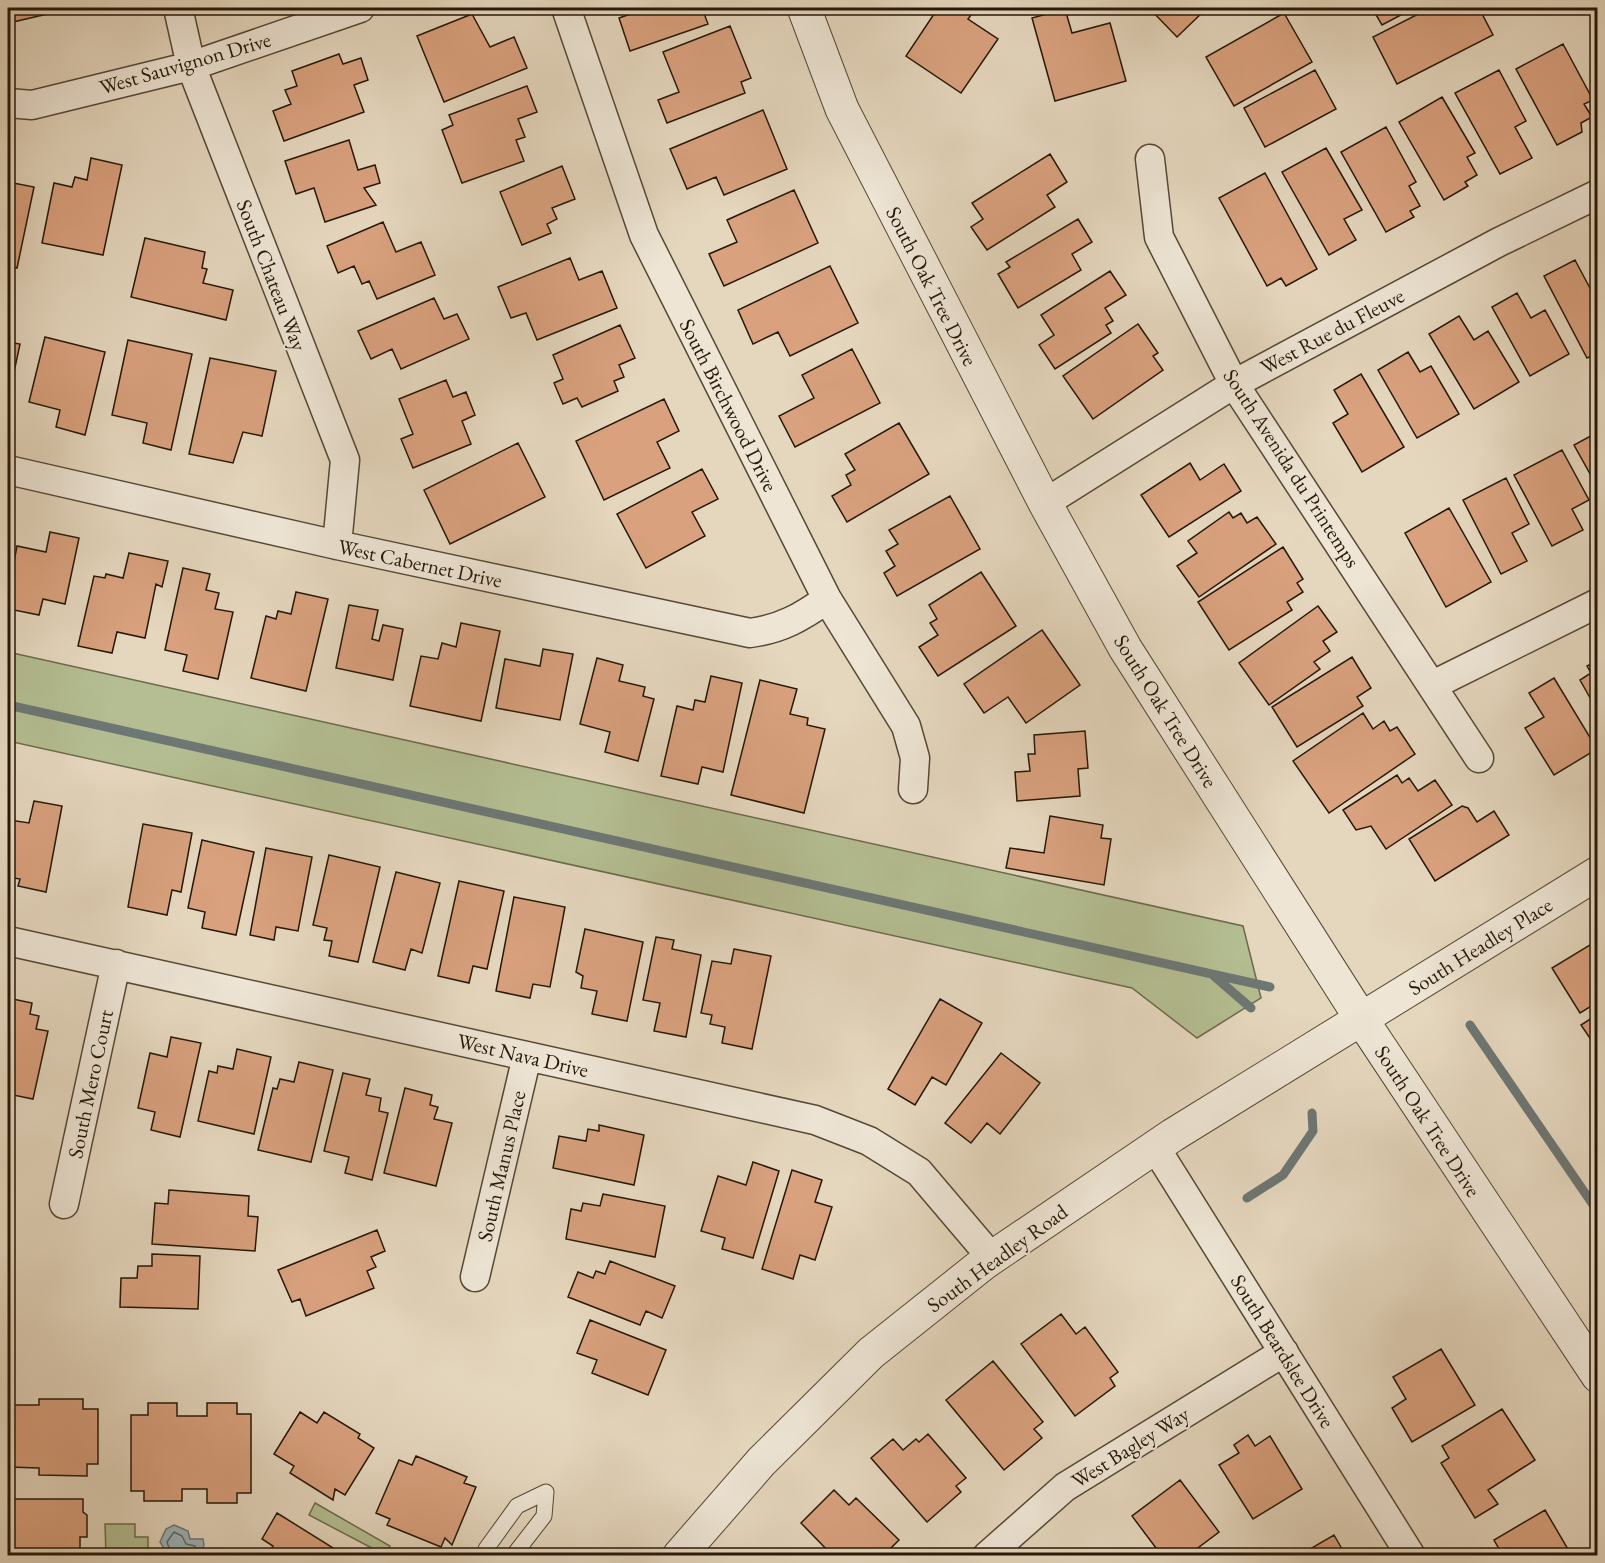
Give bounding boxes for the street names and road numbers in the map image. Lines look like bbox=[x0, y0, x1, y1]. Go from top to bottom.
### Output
street label: West Sauvignon Drive bbox=[96, 26, 274, 100]
street label: South Chateau Way bbox=[231, 196, 314, 355]
street label: South Oak Tree Drive bbox=[880, 202, 984, 370]
street label: West Rue du Fleuve bbox=[1255, 282, 1409, 380]
street label: South Birchwood Drive bbox=[674, 314, 784, 496]
street label: South Avenida du Printemps bbox=[1218, 363, 1367, 573]
street label: West Cabernet Drive bbox=[335, 532, 505, 594]
street label: South Oak Tree Drive bbox=[1108, 629, 1224, 793]
street label: South Headley Place bbox=[1403, 891, 1557, 1001]
street label: South Mero Court bbox=[61, 1007, 119, 1161]
street label: West Nava Drive bbox=[455, 1027, 591, 1083]
street label: South Oak Tree Drive bbox=[1369, 1040, 1487, 1202]
street label: South Manus Place bbox=[471, 1088, 531, 1244]
street label: South Headley Road bbox=[921, 1198, 1073, 1318]
street label: South Beardslee Drive bbox=[1225, 1269, 1341, 1433]
street label: West Bagley Way bbox=[1066, 1400, 1195, 1494]

